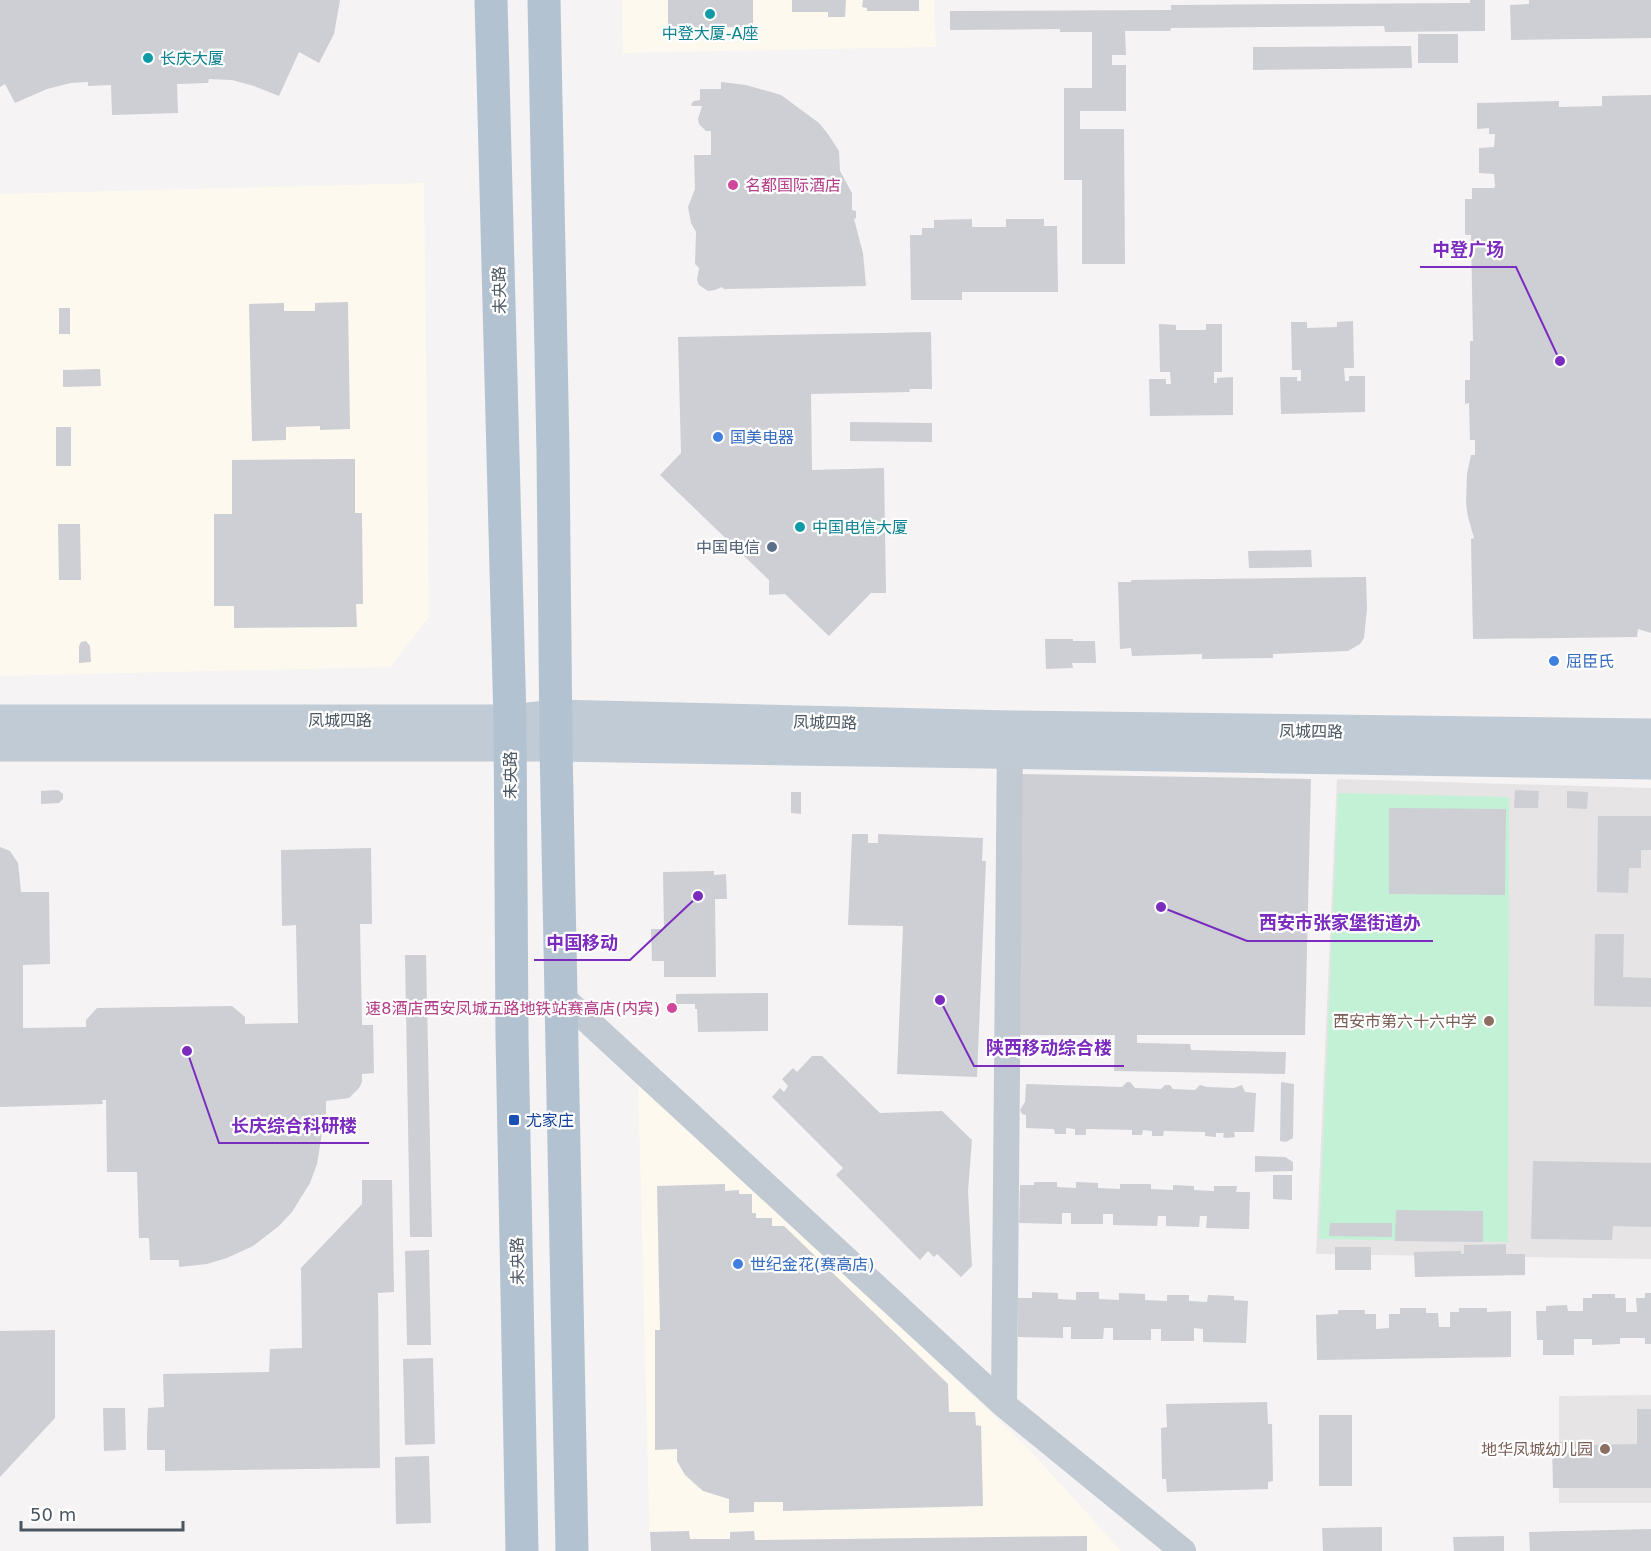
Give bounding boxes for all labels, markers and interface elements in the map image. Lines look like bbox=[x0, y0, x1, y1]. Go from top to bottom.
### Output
marker: 中登大厦-A座 bbox=[703, 7, 717, 21]
place label: 中登大厦-A座 bbox=[662, 24, 758, 43]
place label: 长庆大厦 bbox=[160, 49, 224, 68]
marker: 长庆大厦 bbox=[141, 51, 155, 65]
place label: 名都国际酒店 bbox=[745, 176, 841, 195]
marker: 名都国际酒店 bbox=[726, 178, 740, 192]
callout: 中登广场 bbox=[1420, 231, 1516, 267]
text: 中登广场 bbox=[1432, 239, 1504, 260]
street label: 未央路 bbox=[490, 266, 509, 314]
place label: 国美电器 bbox=[730, 428, 794, 447]
marker: 国美电器 bbox=[711, 430, 725, 444]
place label: 中国电信大厦 bbox=[812, 518, 908, 537]
marker: 中国电信大厦 bbox=[793, 520, 807, 534]
place label: 中国电信 bbox=[696, 538, 760, 557]
marker: 中国电信 bbox=[765, 540, 779, 554]
place label: 屈臣氏 bbox=[1566, 652, 1614, 671]
marker: 屈臣氏 bbox=[1547, 654, 1561, 668]
street label: 凤城四路 bbox=[308, 711, 372, 730]
street label: 凤城四路 bbox=[793, 712, 857, 733]
street label: 凤城四路 bbox=[1279, 721, 1343, 742]
street label: 未央路 bbox=[501, 751, 520, 799]
callout: 西安市张家堡街道办 bbox=[1247, 905, 1433, 941]
text: 西安市张家堡街道办 bbox=[1259, 912, 1421, 933]
callout: 中国移动 bbox=[534, 924, 630, 960]
text: 中国移动 bbox=[546, 932, 618, 953]
place label: 速8酒店西安凤城五路地铁站赛高店(内宾) bbox=[365, 999, 660, 1018]
marker: 速8酒店西安凤城五路地铁站赛高店(内宾) bbox=[665, 1001, 679, 1015]
place label: 西安市第六十六中学 bbox=[1333, 1012, 1477, 1031]
marker: 西安市第六十六中学 bbox=[1482, 1014, 1496, 1028]
callout: 陕西移动综合楼 bbox=[974, 1030, 1124, 1066]
text: 陕西移动综合楼 bbox=[986, 1037, 1112, 1058]
callout: 长庆综合科研楼 bbox=[219, 1107, 369, 1143]
place label: 尤家庄 bbox=[526, 1111, 574, 1130]
marker: 尤家庄 bbox=[507, 1113, 521, 1127]
text: 长庆综合科研楼 bbox=[231, 1115, 357, 1136]
street label: 未央路 bbox=[508, 1237, 527, 1285]
place label: 世纪金花(赛高店) bbox=[750, 1255, 875, 1274]
marker: 世纪金花(赛高店) bbox=[731, 1257, 745, 1271]
place label: 地华凤城幼儿园 bbox=[1481, 1440, 1593, 1459]
marker: 地华凤城幼儿园 bbox=[1598, 1442, 1612, 1456]
scale bar bbox=[21, 1494, 183, 1532]
text: 50 m bbox=[30, 1504, 76, 1525]

